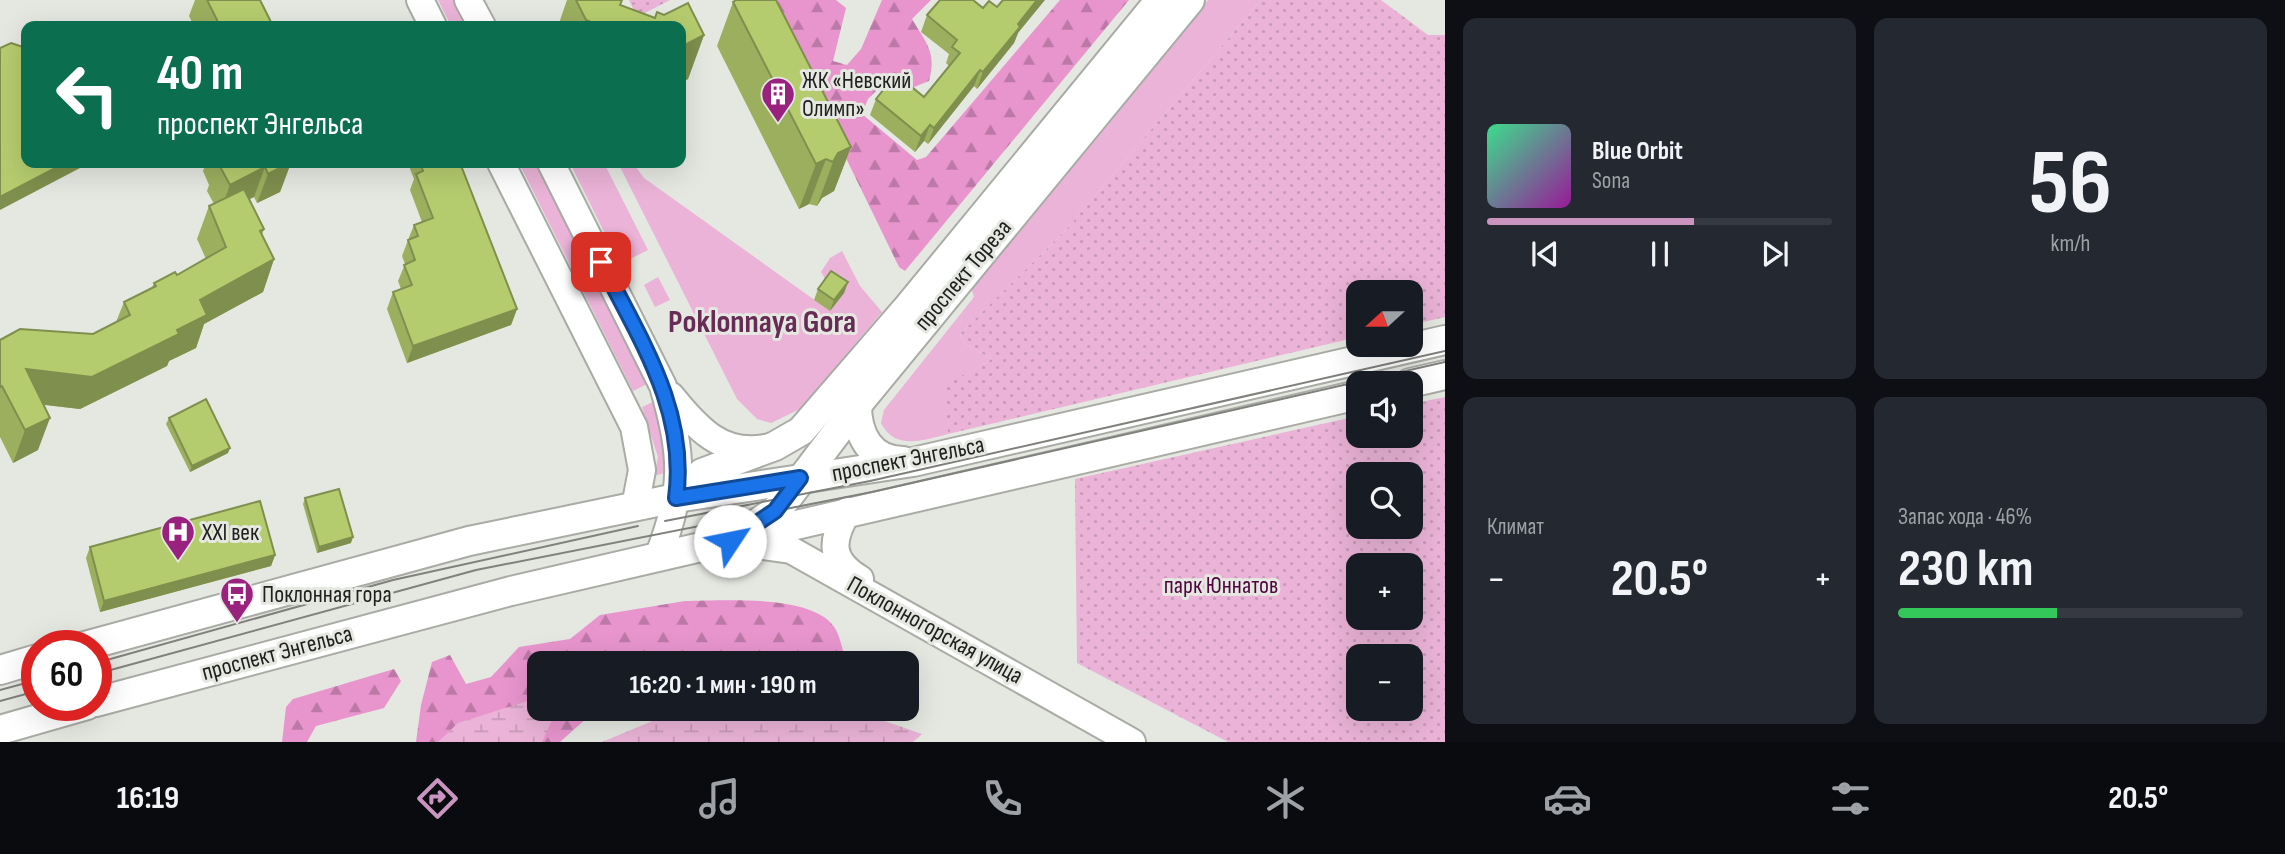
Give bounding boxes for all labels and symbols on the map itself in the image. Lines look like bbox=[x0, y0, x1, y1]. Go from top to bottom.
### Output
place label: ЖК «Невский Олимп» bbox=[802, 66, 911, 123]
building icon: ЖК «Невский Олимп» bbox=[759, 75, 797, 124]
street label: проспект Тореза bbox=[908, 214, 1018, 336]
pin bbox=[571, 232, 631, 292]
north arrow bbox=[1346, 280, 1423, 357]
district label: Poklonnaya Gora bbox=[668, 303, 856, 342]
street label: проспект Энгельса bbox=[829, 430, 987, 488]
position arrow bbox=[693, 504, 767, 578]
hospital icon: XXI век bbox=[159, 513, 197, 562]
place label: XXI век bbox=[201, 518, 260, 547]
street label: Поклонногорская улица bbox=[842, 570, 1028, 690]
park label: парк Юннатов bbox=[1164, 571, 1278, 600]
bus stop icon: Поклонная гора bbox=[218, 575, 256, 624]
place label: Поклонная гора bbox=[262, 580, 392, 609]
street label: проспект Энгельса bbox=[198, 619, 356, 687]
speed limit sign: 60 bbox=[21, 630, 112, 721]

